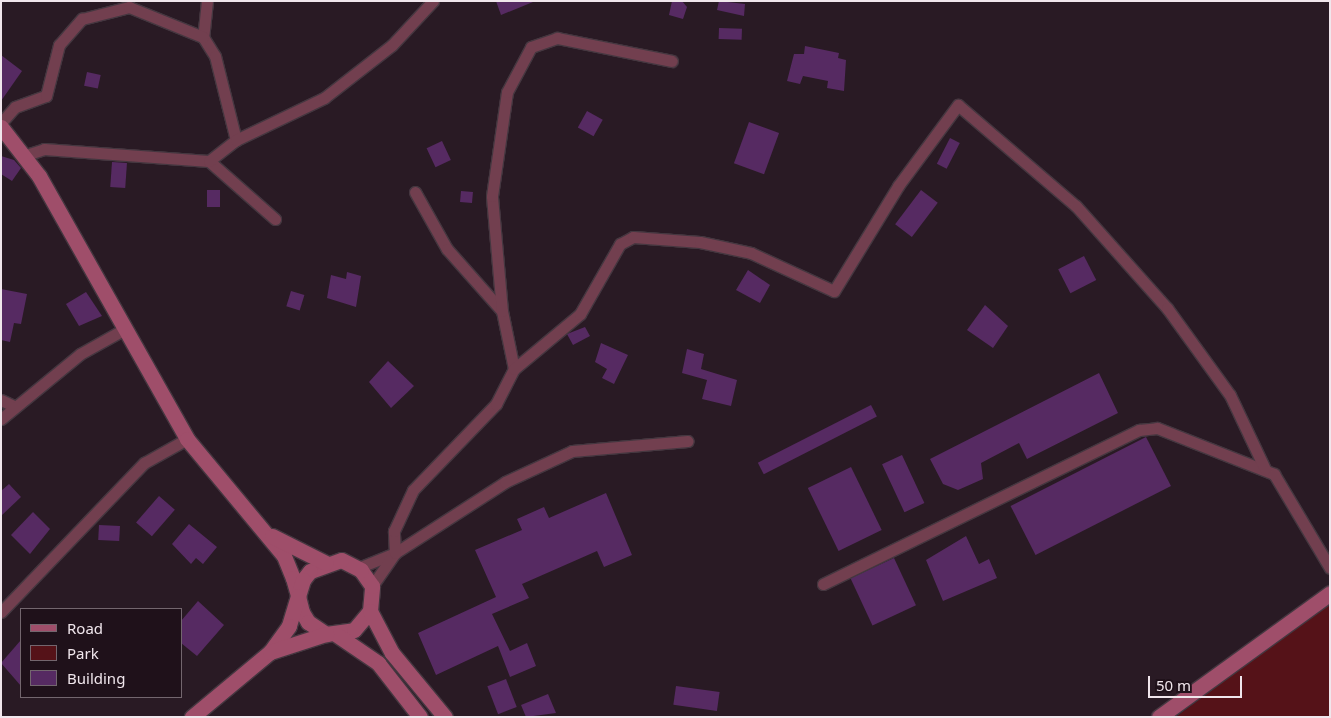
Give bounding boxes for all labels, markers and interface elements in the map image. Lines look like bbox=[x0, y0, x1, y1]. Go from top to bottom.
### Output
legend bbox=[20, 608, 182, 698]
text: Road bbox=[67, 618, 103, 638]
text: Park bbox=[67, 643, 99, 663]
scale bar bbox=[1151, 666, 1245, 698]
text: Building bbox=[67, 668, 125, 688]
text: 50 m bbox=[1156, 675, 1191, 695]

